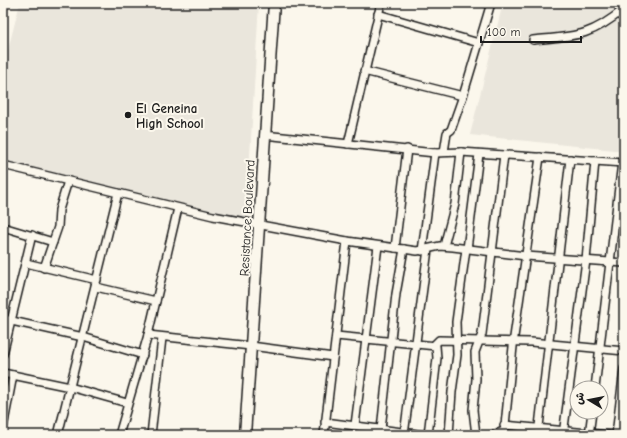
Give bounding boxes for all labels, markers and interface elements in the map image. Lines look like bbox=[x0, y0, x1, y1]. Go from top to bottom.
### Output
scale bar bbox=[481, 18, 581, 44]
text: 100 m bbox=[487, 25, 520, 39]
place label: El Geneina High School bbox=[136, 101, 204, 131]
marker: El Geneina High School bbox=[123, 110, 133, 120]
street label: Resistance Boulevard bbox=[236, 159, 258, 277]
north arrow bbox=[569, 380, 609, 420]
text: ش bbox=[572, 391, 587, 405]

